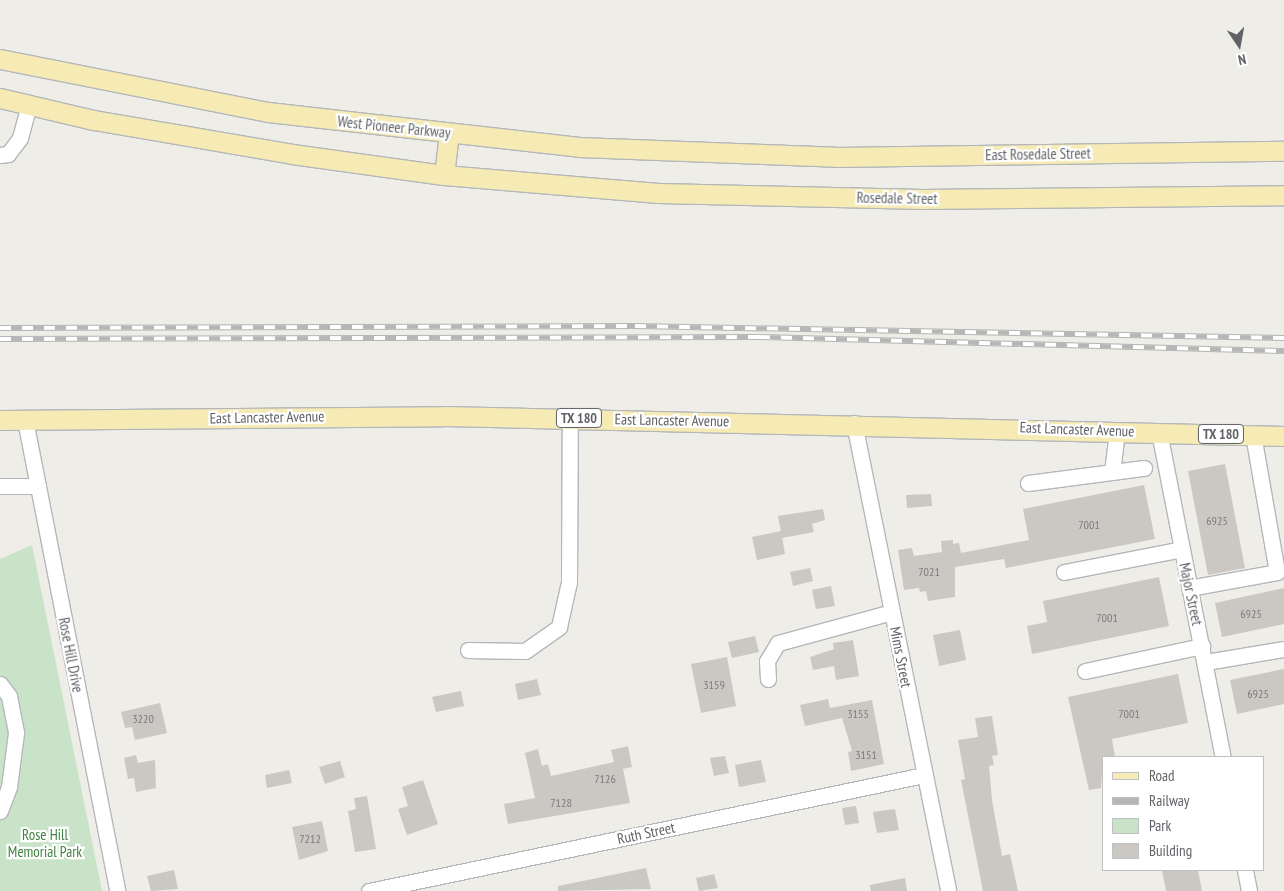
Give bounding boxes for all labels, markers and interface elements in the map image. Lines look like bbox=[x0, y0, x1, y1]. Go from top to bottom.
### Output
north arrow bbox=[1214, 20, 1264, 70]
text: N bbox=[1237, 50, 1248, 69]
street label: West Pioneer Parkway bbox=[337, 112, 451, 142]
street label: East Rosedale Street bbox=[985, 144, 1091, 164]
street label: Rosedale Street bbox=[856, 188, 938, 208]
road number: TX 180 bbox=[555, 406, 603, 429]
street label: East Lancaster Avenue bbox=[209, 407, 325, 427]
street label: East Lancaster Avenue bbox=[614, 410, 730, 430]
street label: East Lancaster Avenue bbox=[1019, 418, 1135, 440]
road number: TX 180 bbox=[1197, 422, 1245, 446]
house number: 6925 bbox=[1206, 514, 1228, 528]
house number: 7001 bbox=[1078, 518, 1100, 532]
street label: Major Street bbox=[1176, 561, 1206, 627]
house number: 7021 bbox=[918, 565, 940, 579]
house number: 6925 bbox=[1240, 607, 1262, 621]
house number: 7001 bbox=[1096, 611, 1118, 625]
street label: Rose Hill Drive bbox=[55, 616, 87, 694]
street label: Mims Street bbox=[886, 625, 916, 689]
house number: 3159 bbox=[703, 678, 725, 692]
house number: 6925 bbox=[1247, 687, 1269, 701]
house number: 3155 bbox=[847, 707, 869, 721]
house number: 7001 bbox=[1118, 707, 1140, 721]
house number: 3220 bbox=[132, 712, 154, 726]
house number: 3151 bbox=[855, 748, 877, 762]
legend bbox=[1102, 756, 1264, 871]
text: Road bbox=[1149, 766, 1175, 785]
house number: 7126 bbox=[594, 772, 616, 786]
text: Railway bbox=[1149, 791, 1189, 810]
house number: 7128 bbox=[550, 796, 572, 810]
text: Park bbox=[1149, 816, 1171, 835]
street label: Ruth Street bbox=[615, 818, 677, 848]
park label: Rose Hill Memorial Park bbox=[8, 825, 82, 860]
house number: 7212 bbox=[299, 832, 321, 846]
text: Building bbox=[1149, 841, 1192, 860]

